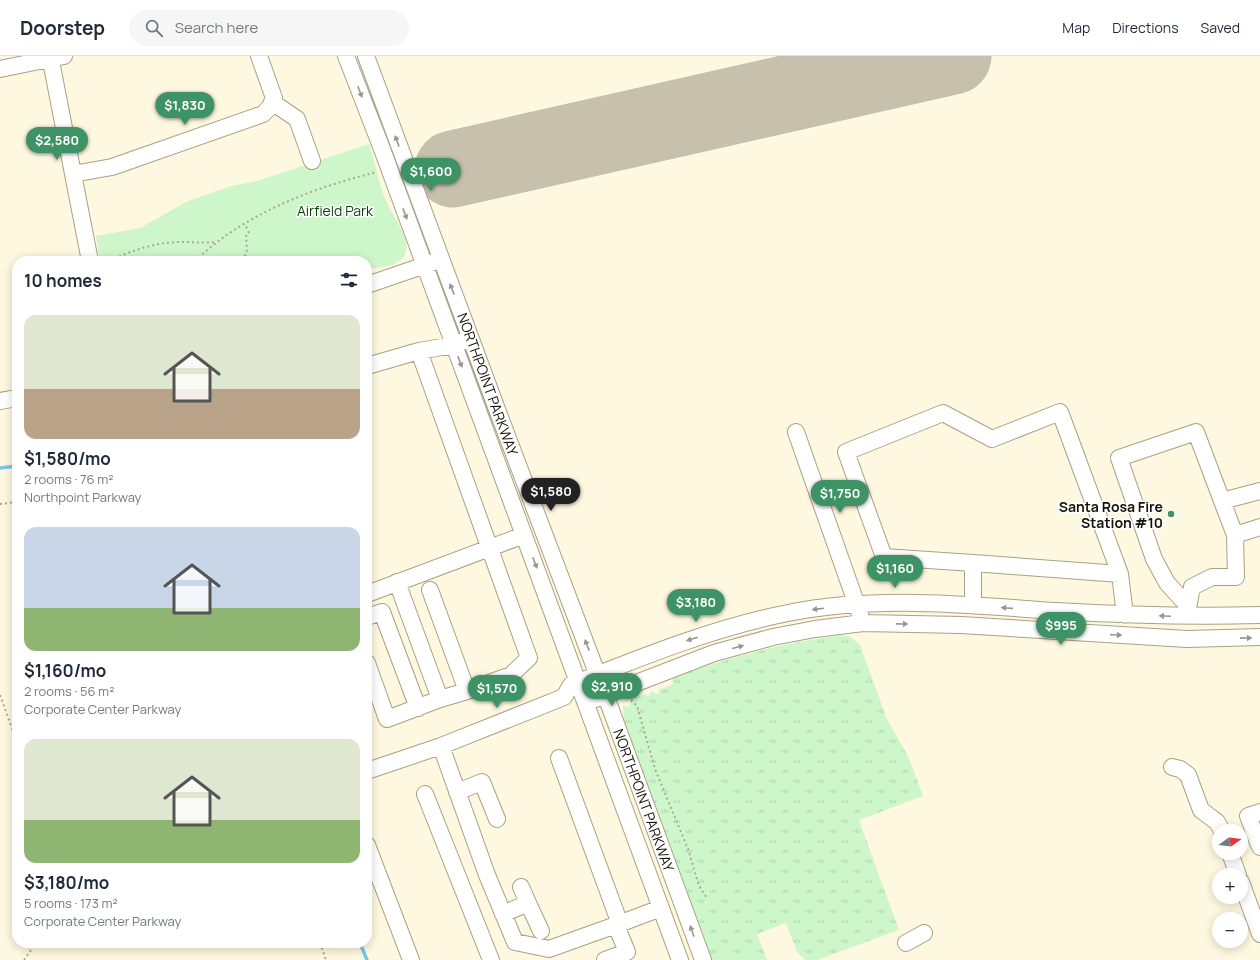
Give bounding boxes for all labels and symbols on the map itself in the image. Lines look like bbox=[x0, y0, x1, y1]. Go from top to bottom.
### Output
one-way arrow bbox=[357, 87, 363, 99]
pin: $1,830 bbox=[152, 92, 218, 126]
pin: $2,580 bbox=[24, 127, 90, 161]
one-way arrow bbox=[394, 134, 400, 146]
pin: $1,600 bbox=[398, 158, 464, 192]
park label: Airfield Park bbox=[297, 201, 374, 220]
one-way arrow bbox=[403, 208, 409, 220]
one-way arrow bbox=[449, 282, 455, 294]
street label: NORTHPOINT PARKWAY bbox=[453, 310, 523, 458]
one-way arrow bbox=[457, 357, 463, 369]
pin: $1,580 bbox=[518, 478, 584, 512]
pin: $1,750 bbox=[807, 480, 873, 514]
place label: Santa Rosa Fire Station #10 bbox=[1059, 497, 1163, 532]
marker: Santa Rosa Fire Station #10 bbox=[1166, 509, 1176, 519]
pin: $1,160 bbox=[862, 555, 928, 589]
one-way arrow bbox=[532, 557, 538, 569]
pin: $3,180 bbox=[663, 589, 729, 623]
one-way arrow bbox=[1001, 604, 1013, 611]
one-way arrow bbox=[812, 606, 824, 612]
pin: $995 bbox=[1037, 612, 1085, 646]
one-way arrow bbox=[1159, 613, 1171, 620]
one-way arrow bbox=[896, 621, 909, 627]
one-way arrow bbox=[1110, 632, 1122, 639]
one-way arrow bbox=[1240, 634, 1252, 641]
one-way arrow bbox=[686, 636, 698, 642]
one-way arrow bbox=[583, 639, 589, 651]
one-way arrow bbox=[732, 644, 744, 650]
pin: $2,910 bbox=[579, 673, 645, 707]
pin: $1,570 bbox=[464, 675, 530, 709]
street label: NORTHPOINT PARKWAY bbox=[609, 726, 679, 874]
north arrow bbox=[1212, 824, 1248, 860]
one-way arrow bbox=[688, 924, 694, 936]

